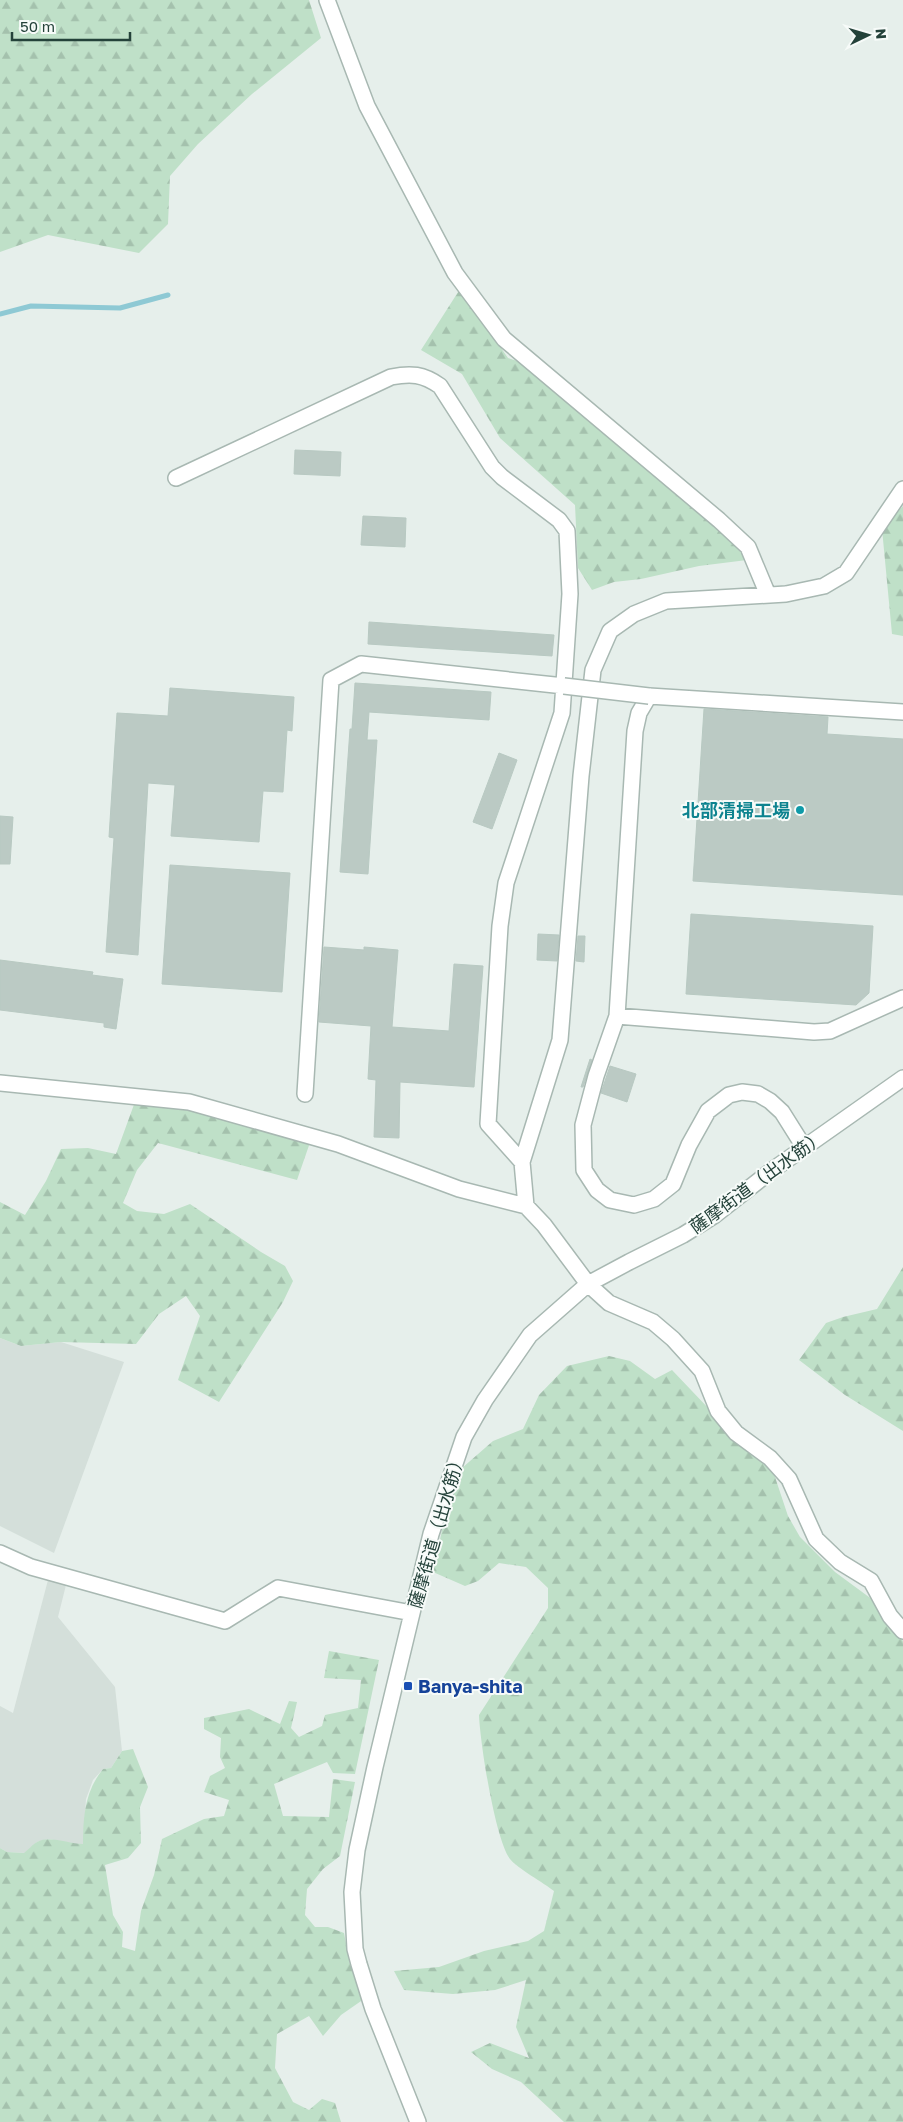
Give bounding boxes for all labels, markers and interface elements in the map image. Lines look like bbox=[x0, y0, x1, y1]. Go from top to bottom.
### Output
scale bar bbox=[12, 10, 130, 42]
north arrow bbox=[843, 10, 893, 60]
text: 50 m bbox=[20, 17, 55, 35]
text: N bbox=[873, 28, 890, 40]
place label: 北部清掃工場 bbox=[682, 799, 790, 821]
marker: 北部清掃工場 bbox=[794, 804, 806, 816]
street label: 薩摩街道（出水筋） bbox=[685, 1124, 829, 1238]
street label: 薩摩街道（出水筋） bbox=[403, 1449, 469, 1611]
place label: Banya-shita bbox=[418, 1675, 523, 1697]
marker: Banya-shita bbox=[402, 1680, 414, 1692]

